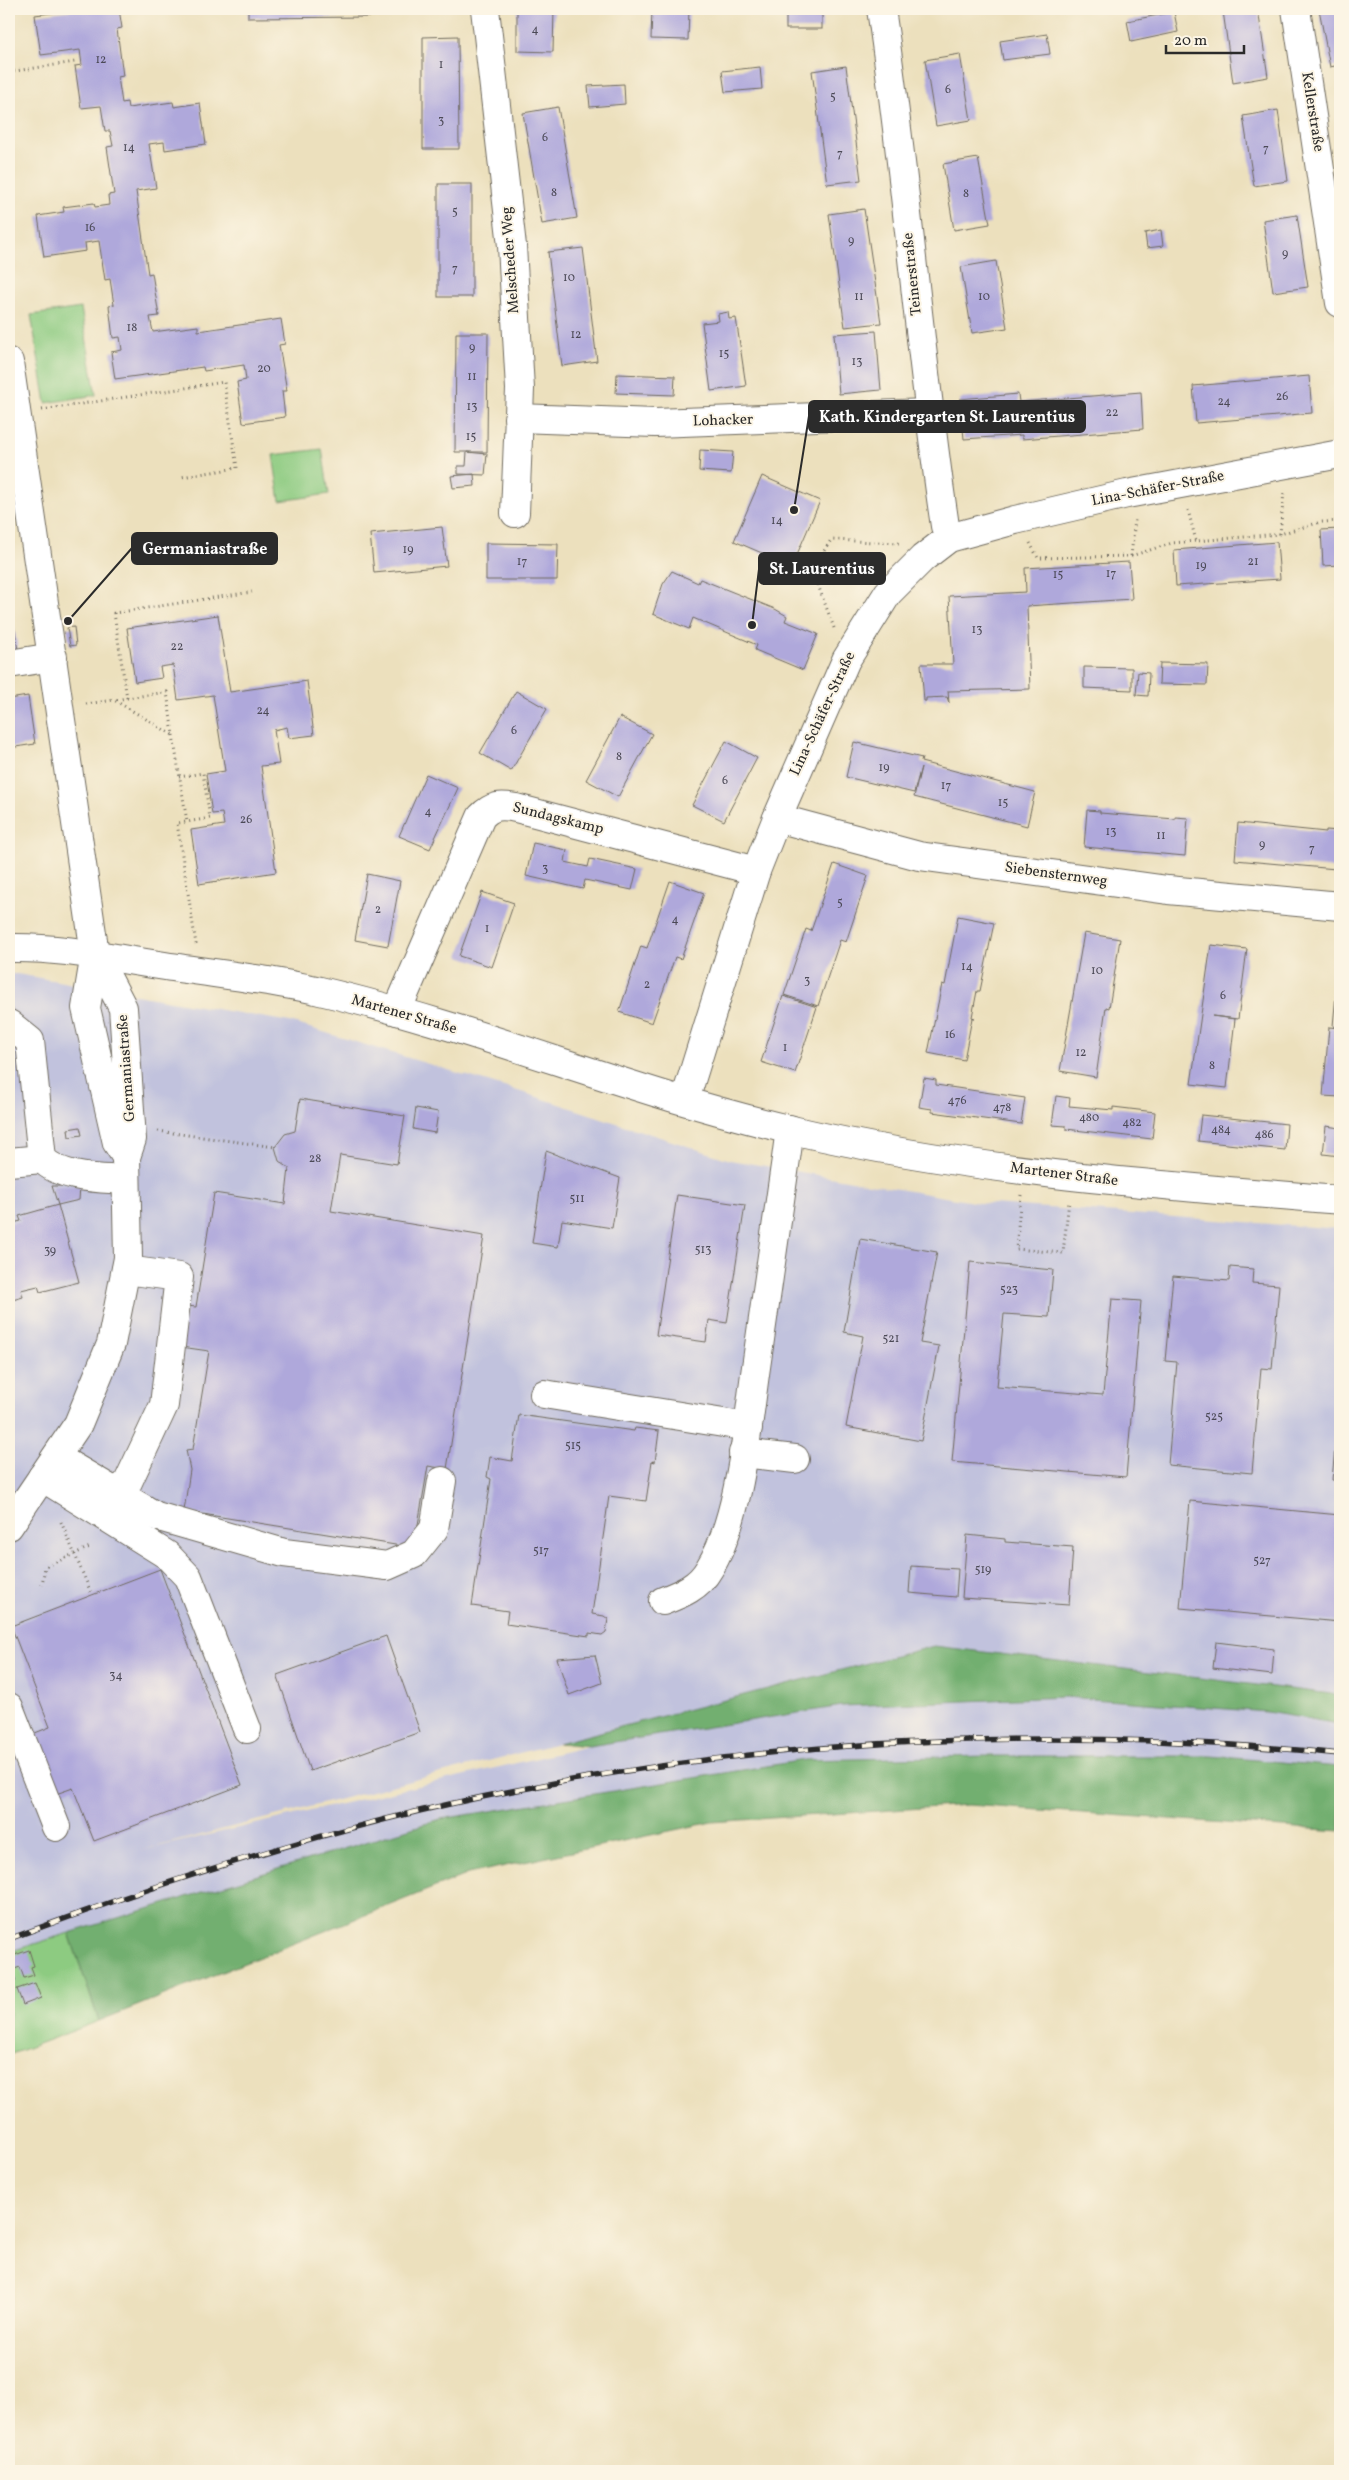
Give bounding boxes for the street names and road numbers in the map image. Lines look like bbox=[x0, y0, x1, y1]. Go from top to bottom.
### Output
street label: Kellerstraße bbox=[1295, 71, 1329, 153]
street label: Melscheder Weg bbox=[497, 206, 525, 314]
street label: Teinerstraße bbox=[898, 232, 928, 316]
street label: Lohacker bbox=[692, 409, 754, 433]
street label: Lina-Schäfer-Straße bbox=[1090, 466, 1226, 512]
street label: Lina-Schäfer-Straße bbox=[785, 648, 861, 780]
street label: Sundagskamp bbox=[510, 798, 606, 840]
street label: Siebensternweg bbox=[1003, 857, 1109, 893]
street label: Martener Straße bbox=[349, 990, 459, 1040]
street label: Germaniastraße bbox=[113, 1014, 141, 1122]
street label: Martener Straße bbox=[1009, 1158, 1119, 1192]

